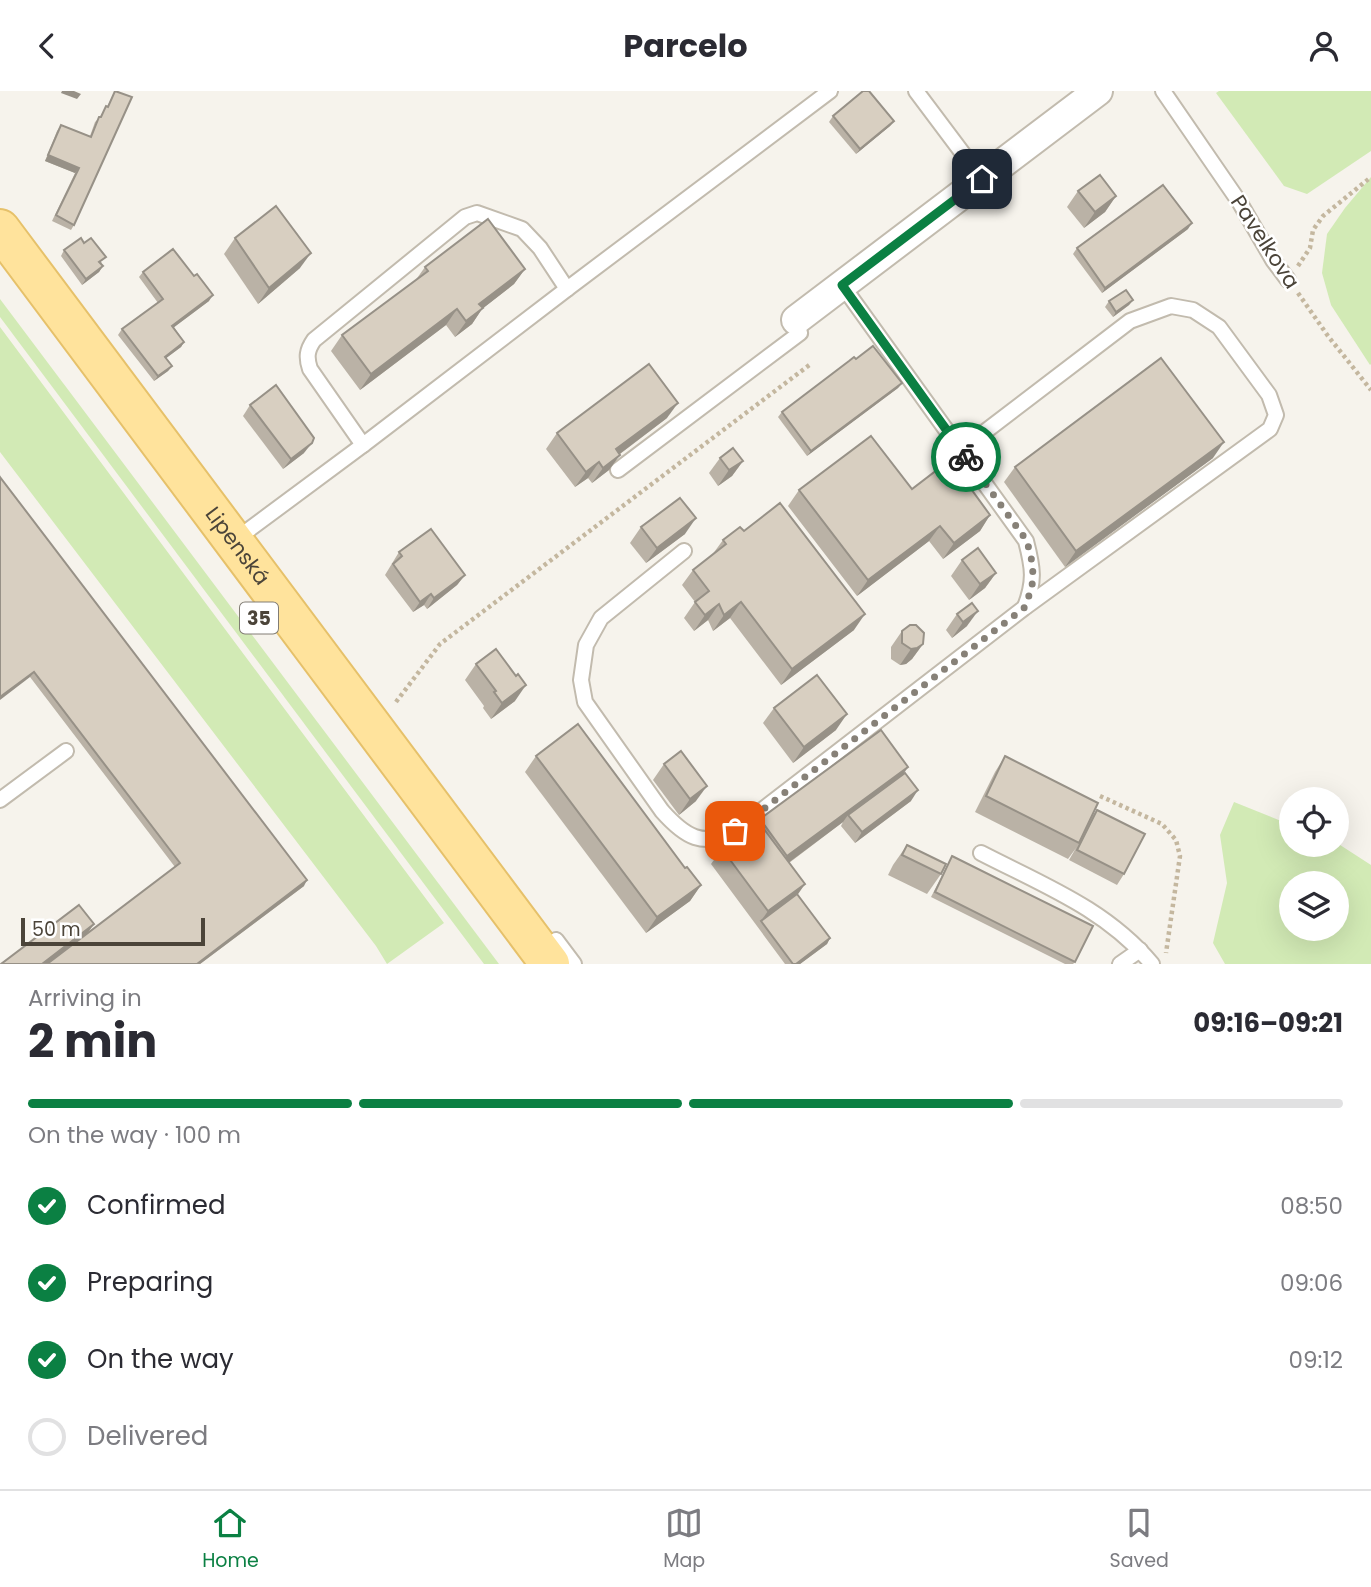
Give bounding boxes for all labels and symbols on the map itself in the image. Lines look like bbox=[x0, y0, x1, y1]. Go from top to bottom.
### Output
pin bbox=[952, 149, 1012, 209]
street label: Pavelkova bbox=[1224, 189, 1307, 294]
courier bbox=[931, 422, 1001, 492]
street label: Lipenská bbox=[199, 501, 277, 591]
road number: 35 bbox=[240, 603, 278, 633]
pin bbox=[705, 801, 765, 861]
scale bar bbox=[21, 915, 205, 947]

